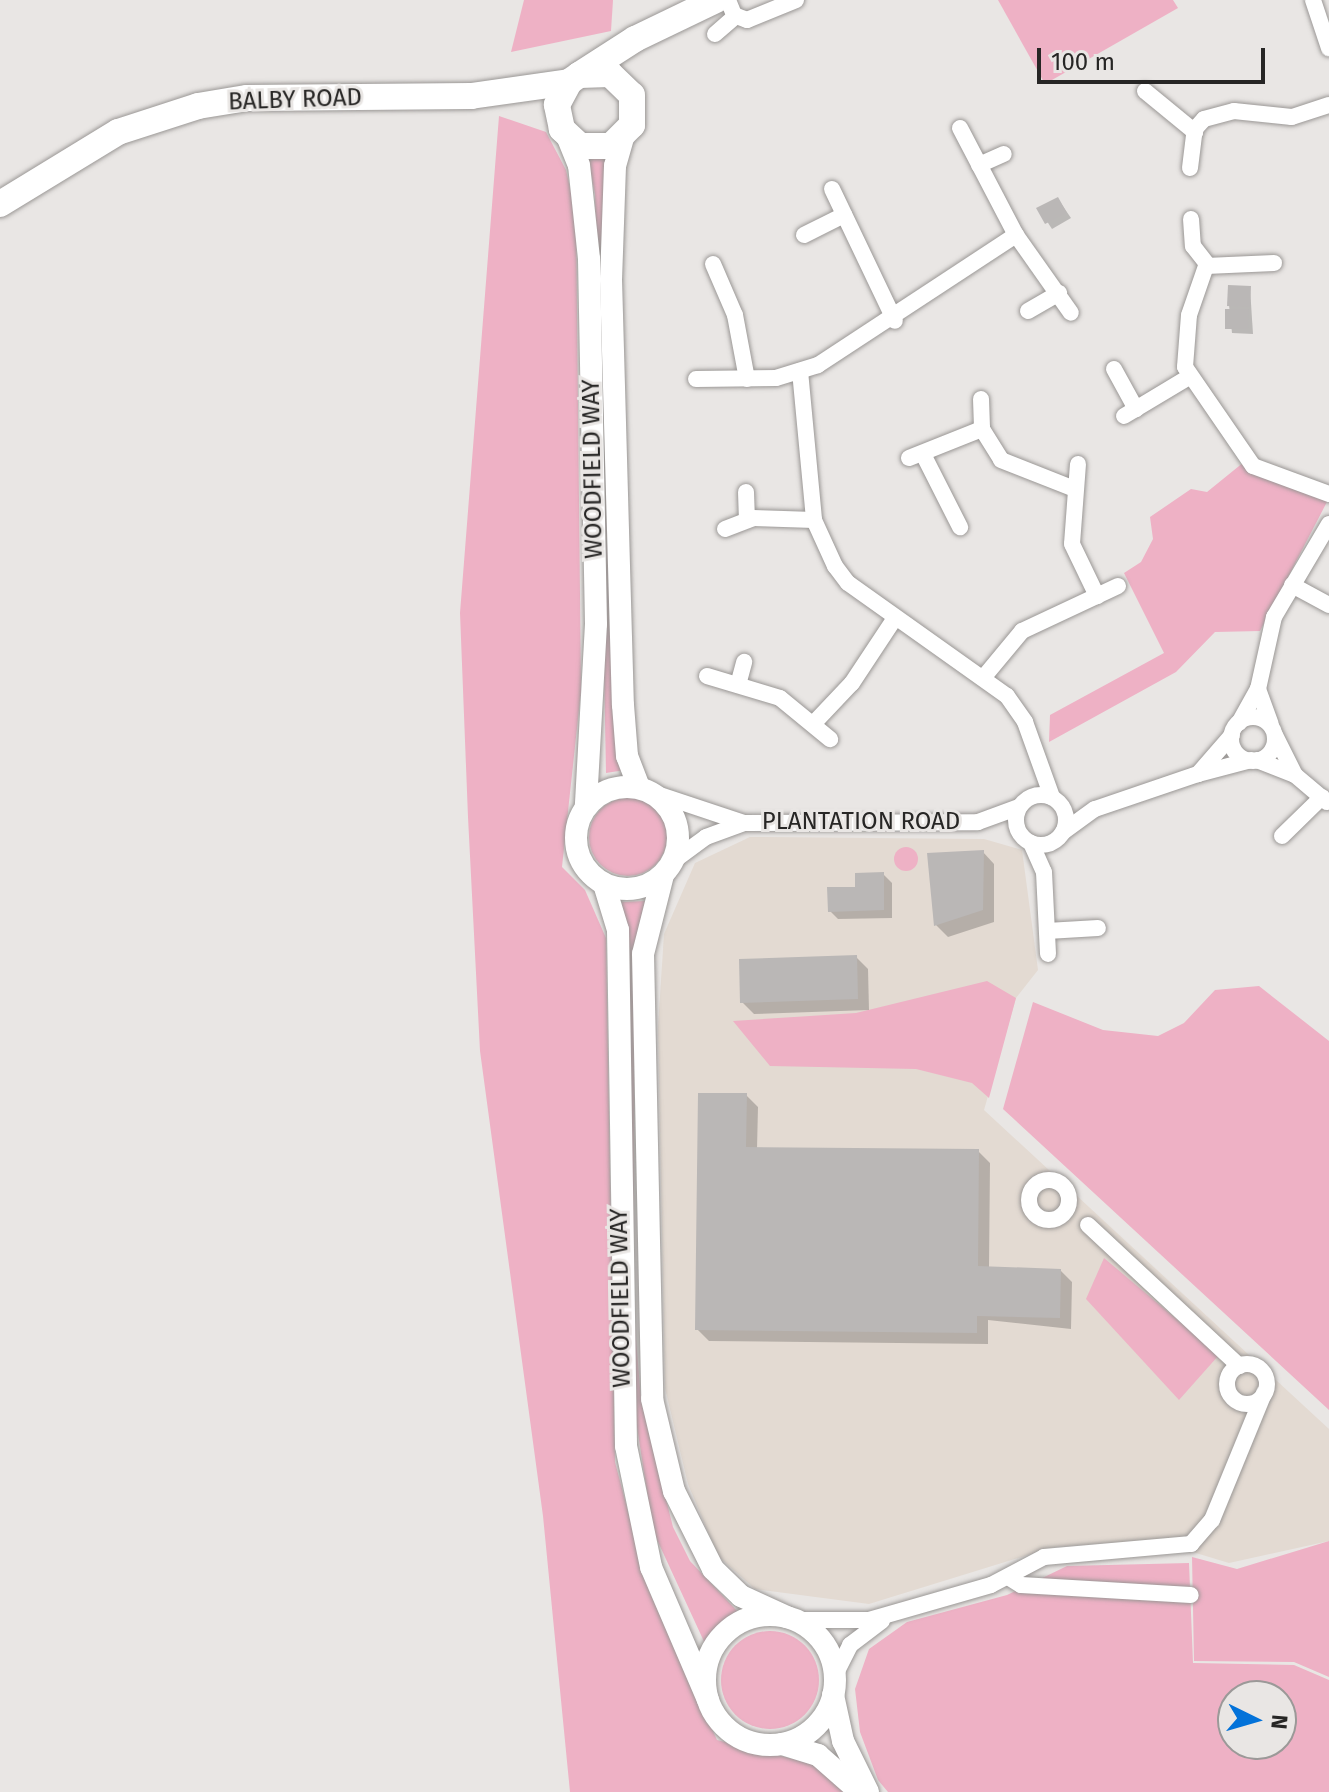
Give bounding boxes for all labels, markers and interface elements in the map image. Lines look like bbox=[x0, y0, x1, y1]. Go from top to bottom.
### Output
scale bar bbox=[1041, 32, 1269, 82]
text: 100 m bbox=[1051, 48, 1115, 76]
street label: BALBY ROAD bbox=[228, 83, 362, 117]
street label: WOODFIELD WAY bbox=[577, 379, 609, 559]
street label: PLANTATION ROAD bbox=[762, 808, 960, 836]
street label: WOODFIELD WAY bbox=[605, 1208, 637, 1388]
north arrow bbox=[1217, 1680, 1297, 1760]
text: N bbox=[1265, 1714, 1293, 1730]

